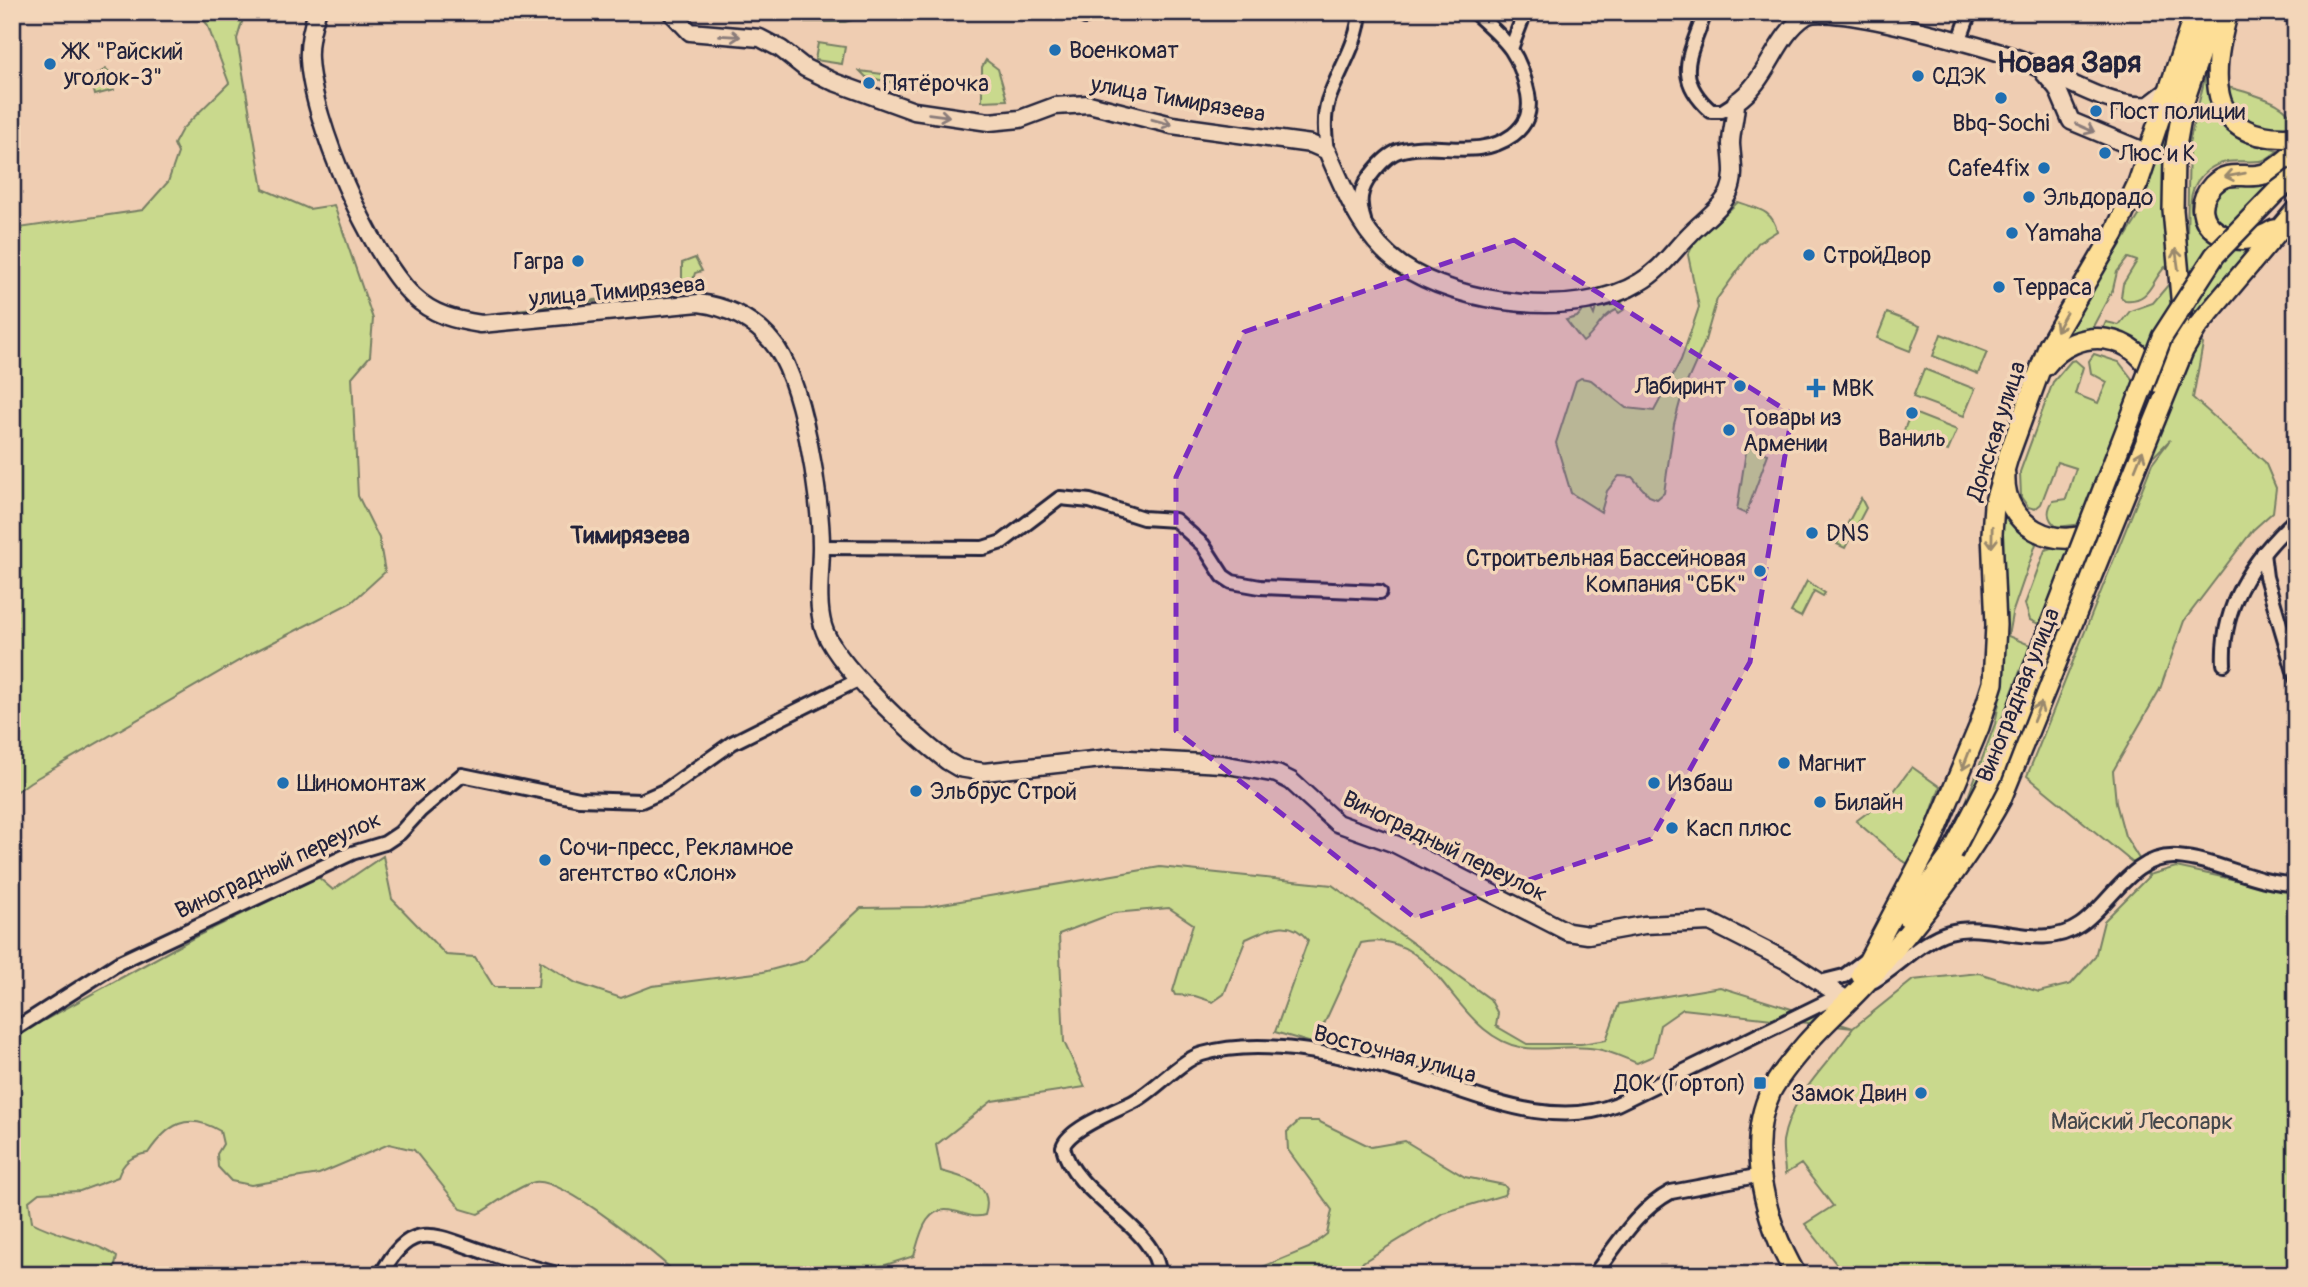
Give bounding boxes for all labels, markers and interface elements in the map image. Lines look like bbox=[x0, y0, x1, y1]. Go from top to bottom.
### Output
one-way arrow bbox=[718, 30, 741, 43]
place label: Военкомат bbox=[1069, 36, 1179, 65]
place label: ЖК "Райский уголок-3" bbox=[61, 37, 183, 92]
marker: Военкомат bbox=[1047, 42, 1063, 58]
district label: Новая Заря bbox=[1997, 44, 2141, 81]
marker: ЖК "Райский уголок-3" bbox=[42, 56, 58, 72]
place label: СДЭК bbox=[1932, 62, 1987, 91]
marker: СДЭК bbox=[1910, 68, 1926, 84]
place label: Пятёрочка bbox=[883, 69, 989, 98]
street label: улица Тимирязева bbox=[1087, 69, 1268, 129]
marker: Пятёрочка bbox=[861, 75, 877, 91]
marker: Bbq-Sochi bbox=[1993, 90, 2009, 106]
place label: Пост полиции bbox=[2110, 97, 2245, 126]
marker: Пост полиции bbox=[2088, 103, 2104, 119]
one-way arrow bbox=[928, 109, 950, 122]
place label: Bbq-Sochi bbox=[1952, 109, 2050, 138]
one-way arrow bbox=[1150, 116, 1172, 129]
one-way arrow bbox=[2074, 122, 2095, 135]
place label: Люс и К bbox=[2118, 139, 2196, 168]
marker: Люс и К bbox=[2097, 145, 2113, 161]
place label: Cafe4fix bbox=[1948, 154, 2030, 183]
marker: Cafe4fix bbox=[2036, 160, 2052, 176]
one-way arrow bbox=[2224, 169, 2247, 183]
place label: Эльдорадо bbox=[2043, 183, 2153, 212]
marker: Эльдорадо bbox=[2021, 189, 2037, 205]
place label: Yamaha bbox=[2025, 219, 2102, 248]
marker: Yamaha bbox=[2004, 225, 2020, 241]
place label: СтройДвор bbox=[1823, 241, 1931, 270]
place label: Гагра bbox=[513, 247, 564, 276]
marker: СтройДвор bbox=[1801, 247, 1817, 263]
one-way arrow bbox=[2170, 248, 2183, 271]
marker: Гагра bbox=[570, 253, 586, 269]
street label: улица Тимирязева bbox=[527, 269, 706, 313]
place label: Терраса bbox=[2013, 273, 2092, 302]
marker: Терраса bbox=[1991, 279, 2007, 295]
one-way arrow bbox=[2054, 312, 2068, 332]
street label: Донская улица bbox=[1960, 358, 2032, 505]
place label: Лабиринт bbox=[1634, 372, 1726, 401]
place label: МВК bbox=[1832, 374, 1875, 403]
marker: Лабиринт bbox=[1732, 378, 1748, 394]
marker: МВК bbox=[1806, 378, 1826, 398]
place label: Товары из Армении bbox=[1743, 403, 1842, 458]
marker: Ваниль bbox=[1904, 405, 1920, 421]
marker: Товары из Армении bbox=[1721, 422, 1737, 438]
place label: Ваниль bbox=[1878, 424, 1946, 453]
one-way arrow bbox=[2133, 450, 2146, 472]
place label: DNS bbox=[1826, 519, 1869, 548]
district label: Тимирязева bbox=[569, 521, 690, 550]
marker: DNS bbox=[1804, 525, 1820, 541]
one-way arrow bbox=[1985, 526, 1999, 549]
place label: Строитьельная Бассейновая Компания "СБК" bbox=[1466, 544, 1746, 599]
marker: Строитьельная Бассейновая Компания "СБК" bbox=[1752, 563, 1768, 579]
street label: Виноградная улица bbox=[1970, 604, 2066, 786]
one-way arrow bbox=[2031, 702, 2044, 723]
place label: Магнит bbox=[1798, 749, 1867, 778]
one-way arrow bbox=[1959, 749, 1972, 770]
marker: Магнит bbox=[1776, 755, 1792, 771]
place label: Шиномонтаж bbox=[297, 769, 426, 798]
place label: Избаш bbox=[1668, 769, 1733, 798]
marker: Шиномонтаж bbox=[275, 775, 291, 791]
marker: Избаш bbox=[1646, 775, 1662, 791]
place label: Эльбрус Строй bbox=[930, 777, 1077, 806]
marker: Эльбрус Строй bbox=[908, 783, 924, 799]
street label: Виноградный переулок bbox=[1338, 784, 1552, 908]
place label: Билайн bbox=[1834, 788, 1903, 817]
marker: Билайн bbox=[1812, 794, 1828, 810]
street label: Виноградный переулок bbox=[170, 804, 386, 925]
place label: Касп плюс bbox=[1686, 814, 1792, 843]
marker: Касп плюс bbox=[1664, 820, 1680, 836]
place label: Сочи-пресс, Рекламное агентство «Слон» bbox=[559, 833, 794, 888]
marker: Сочи-пресс, Рекламное агентство «Слон» bbox=[537, 852, 553, 868]
street label: Восточная улица bbox=[1310, 1018, 1480, 1090]
place label: ДОК (Гортоп) bbox=[1613, 1069, 1746, 1098]
marker: ДОК (Гортоп) bbox=[1752, 1075, 1768, 1091]
place label: Замок Двин bbox=[1791, 1079, 1907, 1108]
marker: Замок Двин bbox=[1913, 1085, 1929, 1101]
park label: Майский Лесопарк bbox=[2051, 1107, 2233, 1136]

